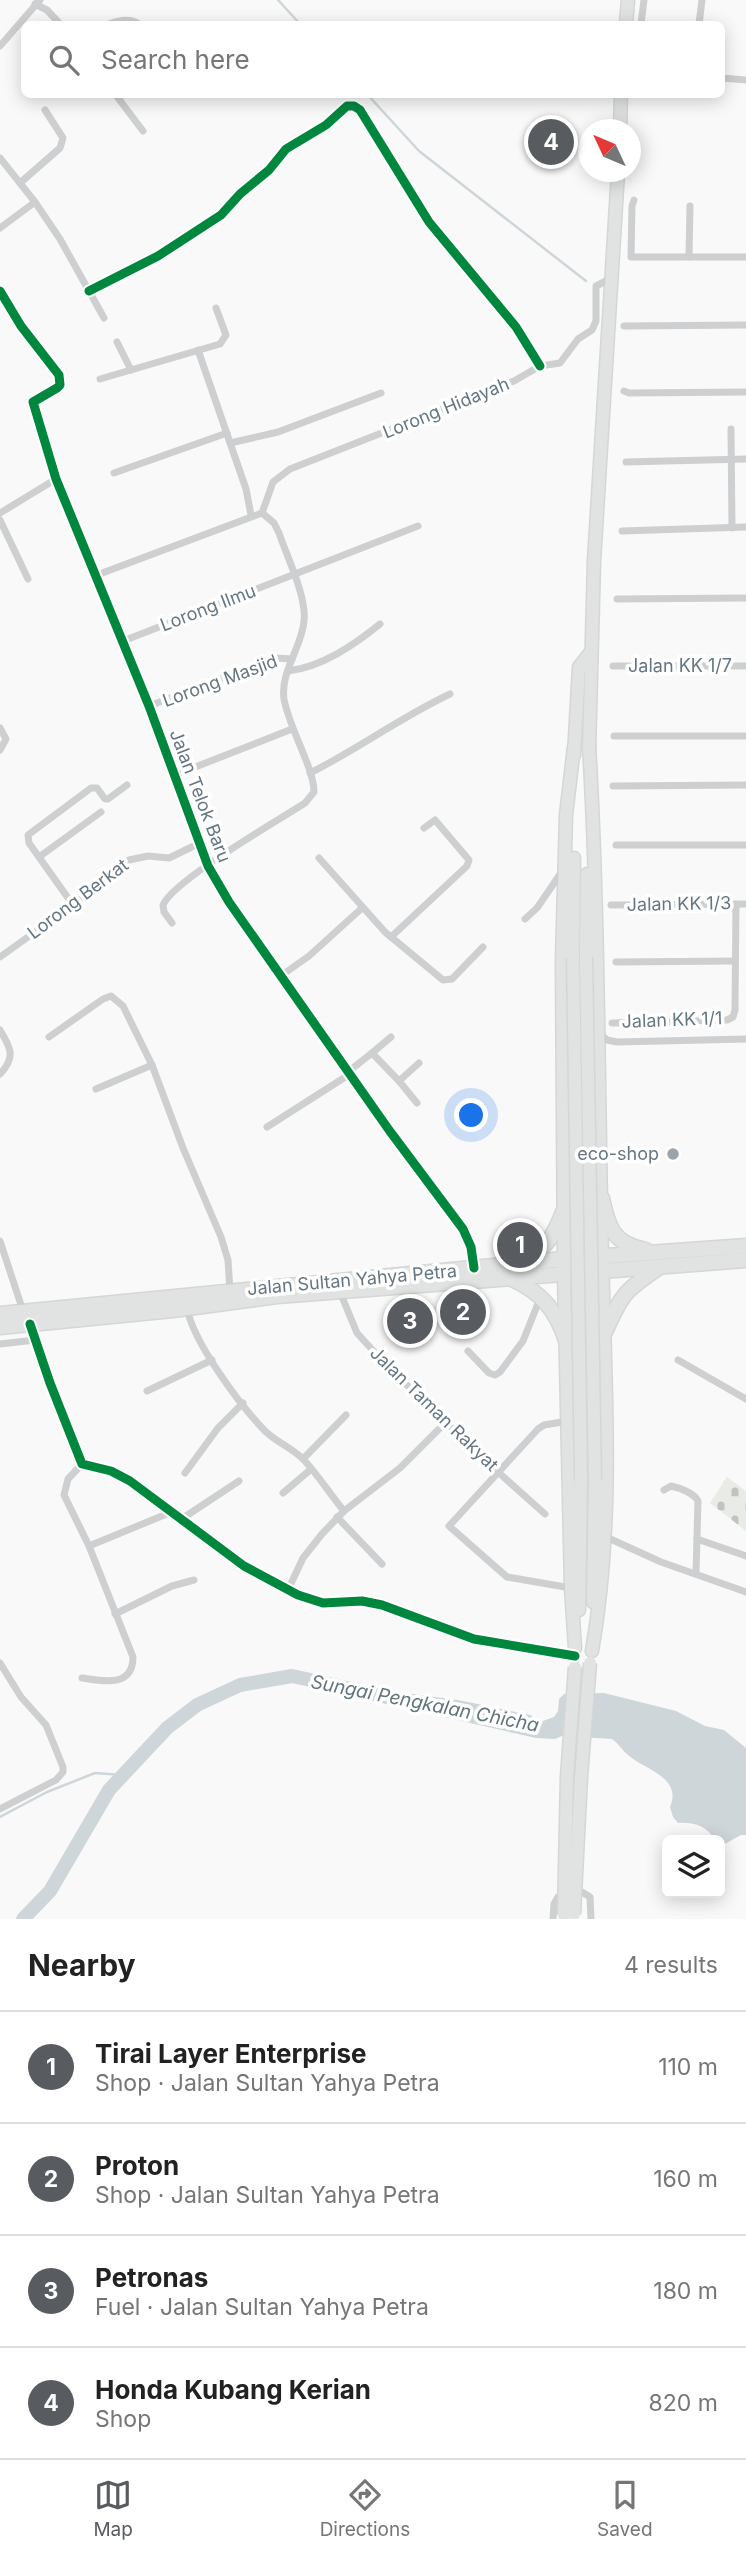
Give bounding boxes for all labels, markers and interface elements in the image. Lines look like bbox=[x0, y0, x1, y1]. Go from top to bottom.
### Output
search box bbox=[21, 21, 725, 98]
icon: search bbox=[45, 41, 83, 79]
text: Search here bbox=[101, 44, 250, 75]
pin: 4 bbox=[528, 116, 574, 168]
north arrow bbox=[578, 119, 641, 182]
street label: Lorong Hidayah bbox=[380, 373, 512, 442]
street label: Lorong Ilmu bbox=[157, 580, 259, 635]
street label: Lorong Masjid bbox=[160, 650, 280, 711]
street label: Jalan KK 1/7 bbox=[628, 655, 732, 676]
street label: Jalan Telok Baru bbox=[165, 726, 235, 865]
street label: Lorong Berkat bbox=[23, 854, 132, 943]
street label: Jalan KK 1/3 bbox=[626, 892, 732, 915]
street label: Jalan KK 1/1 bbox=[621, 1007, 723, 1032]
your location bbox=[454, 1098, 488, 1132]
place label: eco-shop bbox=[577, 1143, 659, 1164]
marker: eco-shop bbox=[665, 1146, 681, 1162]
pin: 1 bbox=[497, 1219, 543, 1271]
street label: Jalan Sultan Yahya Petra bbox=[246, 1260, 458, 1299]
pin: 2 bbox=[440, 1286, 486, 1338]
pin: 3 bbox=[387, 1295, 433, 1347]
street label: Jalan Taman Rakyat bbox=[366, 1342, 503, 1475]
water label: Sungai Pengkalan Chicha bbox=[309, 1670, 541, 1737]
map controls bbox=[662, 1835, 725, 1898]
button: layers bbox=[662, 1835, 725, 1898]
text: Nearby bbox=[28, 1947, 136, 1983]
text: 4 results bbox=[624, 1951, 718, 1979]
text: Tirai Layer Enterprise bbox=[95, 2038, 366, 2069]
text: 1 bbox=[46, 2053, 56, 2081]
text: 110 m bbox=[658, 2053, 718, 2081]
text: Shop · Jalan Sultan Yahya Petra bbox=[95, 2069, 440, 2097]
text: Proton bbox=[95, 2150, 179, 2181]
text: 2 bbox=[44, 2165, 58, 2193]
text: 160 m bbox=[653, 2165, 718, 2193]
text: Shop · Jalan Sultan Yahya Petra bbox=[95, 2181, 440, 2209]
text: Petronas bbox=[95, 2262, 208, 2293]
text: 3 bbox=[44, 2277, 58, 2305]
text: 180 m bbox=[653, 2277, 718, 2305]
text: Fuel · Jalan Sultan Yahya Petra bbox=[95, 2293, 429, 2321]
text: Honda Kubang Kerian bbox=[95, 2374, 371, 2405]
text: 4 bbox=[43, 2389, 59, 2417]
text: 820 m bbox=[649, 2389, 718, 2417]
text: Shop bbox=[95, 2405, 151, 2433]
tab: Map bbox=[93, 2476, 133, 2541]
tab: Directions bbox=[320, 2476, 410, 2541]
tab: Saved bbox=[597, 2476, 653, 2541]

